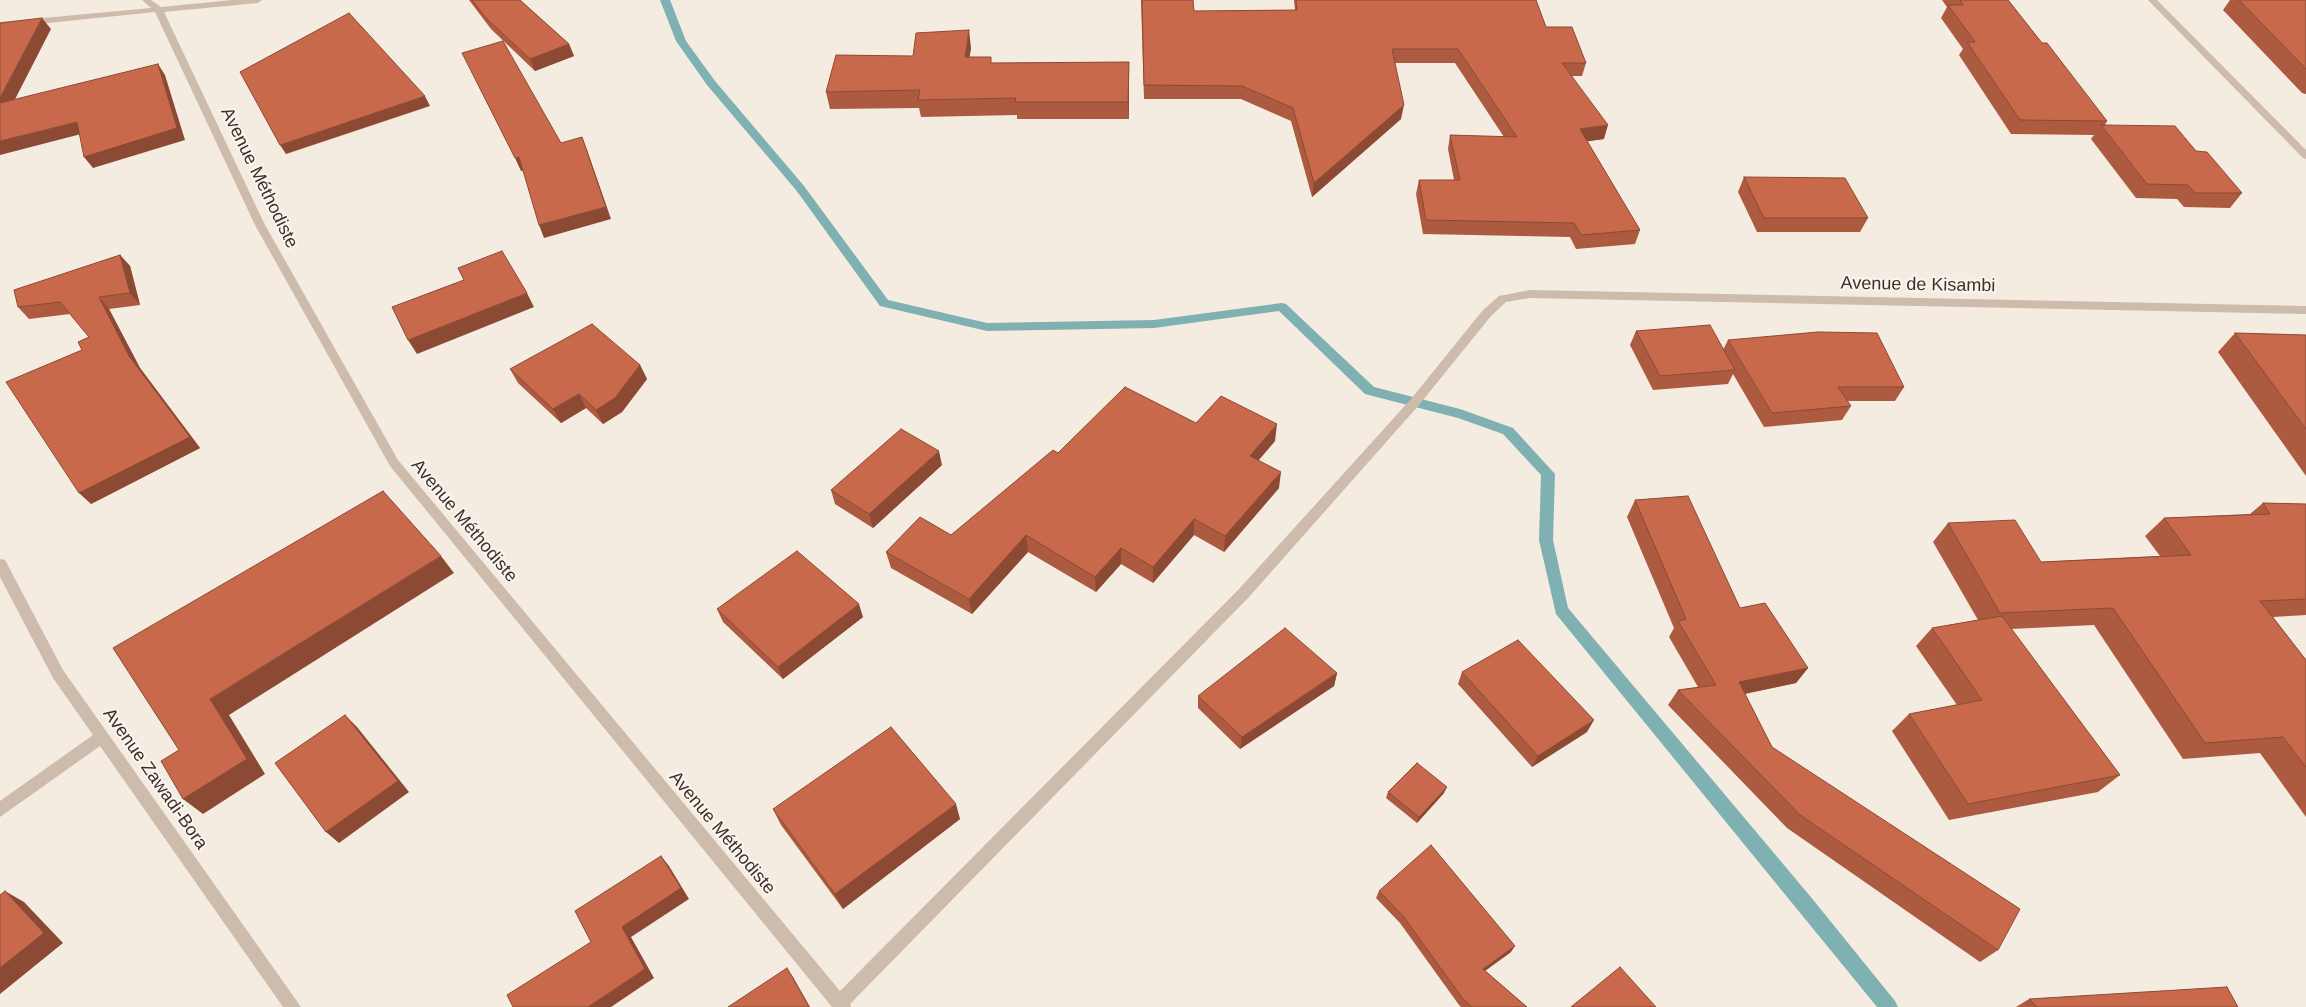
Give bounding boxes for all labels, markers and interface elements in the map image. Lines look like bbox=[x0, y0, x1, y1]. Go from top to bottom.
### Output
street label: Avenue Méthodiste bbox=[216, 104, 302, 252]
street label: Avenue de Kisambi bbox=[1840, 273, 1996, 297]
street label: Avenue Méthodiste bbox=[406, 455, 522, 587]
street label: Avenue Zawadi-Bora bbox=[98, 704, 212, 854]
street label: Avenue Méthodiste bbox=[664, 767, 780, 899]

